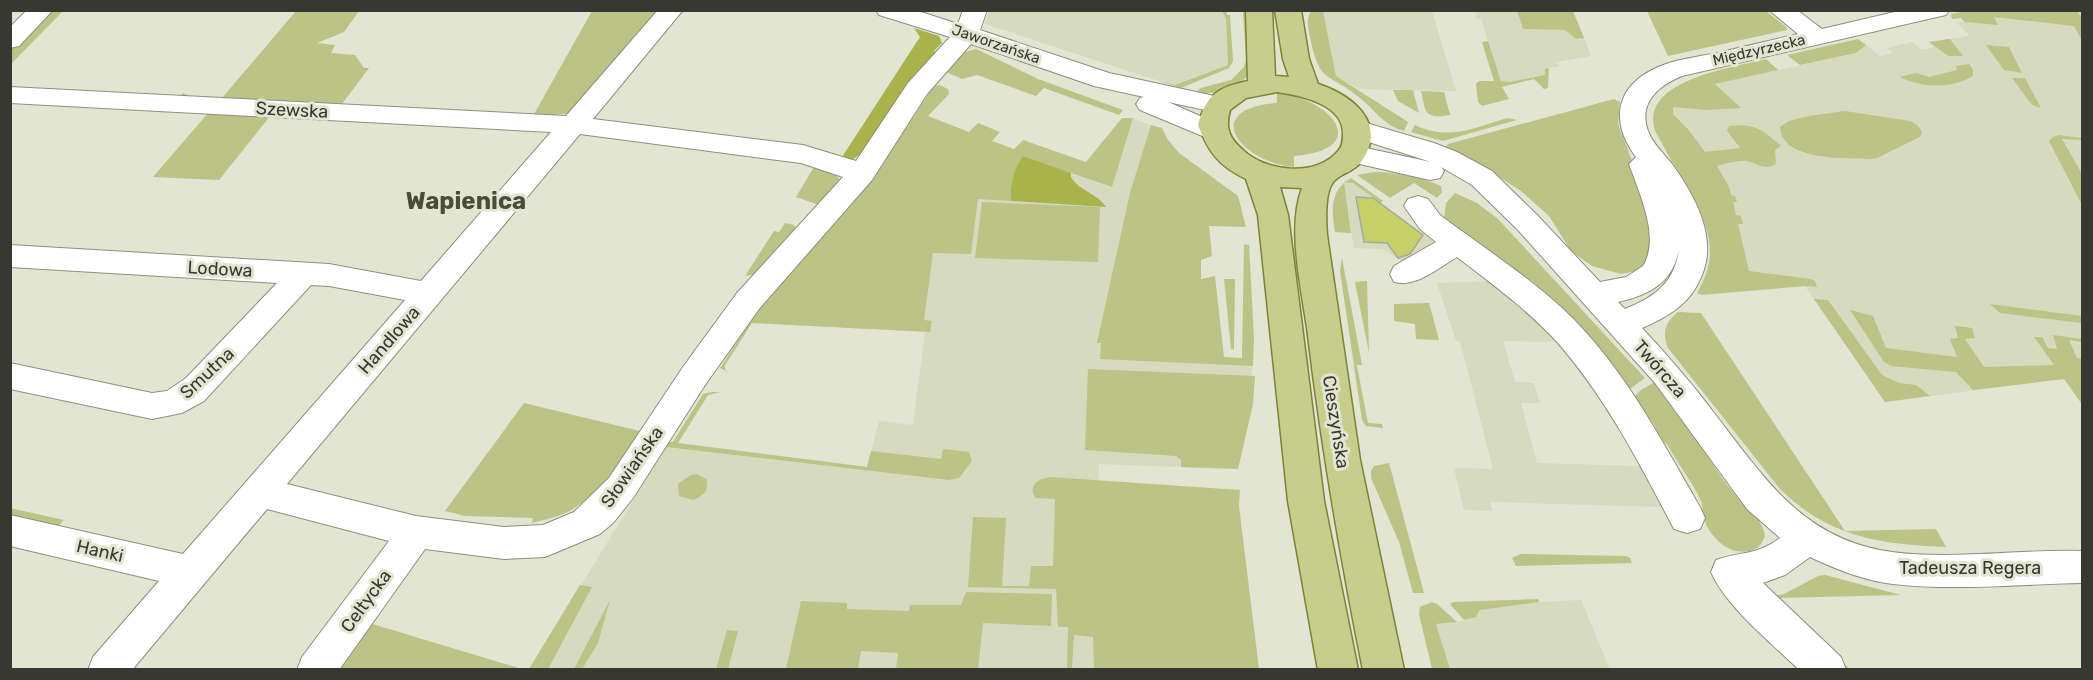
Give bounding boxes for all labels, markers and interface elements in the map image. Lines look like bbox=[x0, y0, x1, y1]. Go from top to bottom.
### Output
street label: Jaworzańska bbox=[949, 20, 1043, 68]
street label: Międzyrzecka bbox=[1711, 31, 1807, 69]
street label: Szewska bbox=[255, 97, 329, 123]
district label: Wapienica bbox=[406, 187, 526, 215]
street label: Lodowa bbox=[187, 256, 253, 282]
street label: Handlowa bbox=[353, 301, 425, 379]
street label: Twórcza bbox=[1629, 336, 1691, 402]
street label: Smutna bbox=[175, 342, 239, 404]
street label: Cieszyńska bbox=[1318, 374, 1354, 470]
street label: Słowiańska bbox=[596, 422, 668, 512]
street label: Hanki bbox=[74, 535, 126, 567]
street label: Tadeusza Regera bbox=[1899, 557, 2041, 579]
street label: Celtycka bbox=[336, 565, 396, 637]

